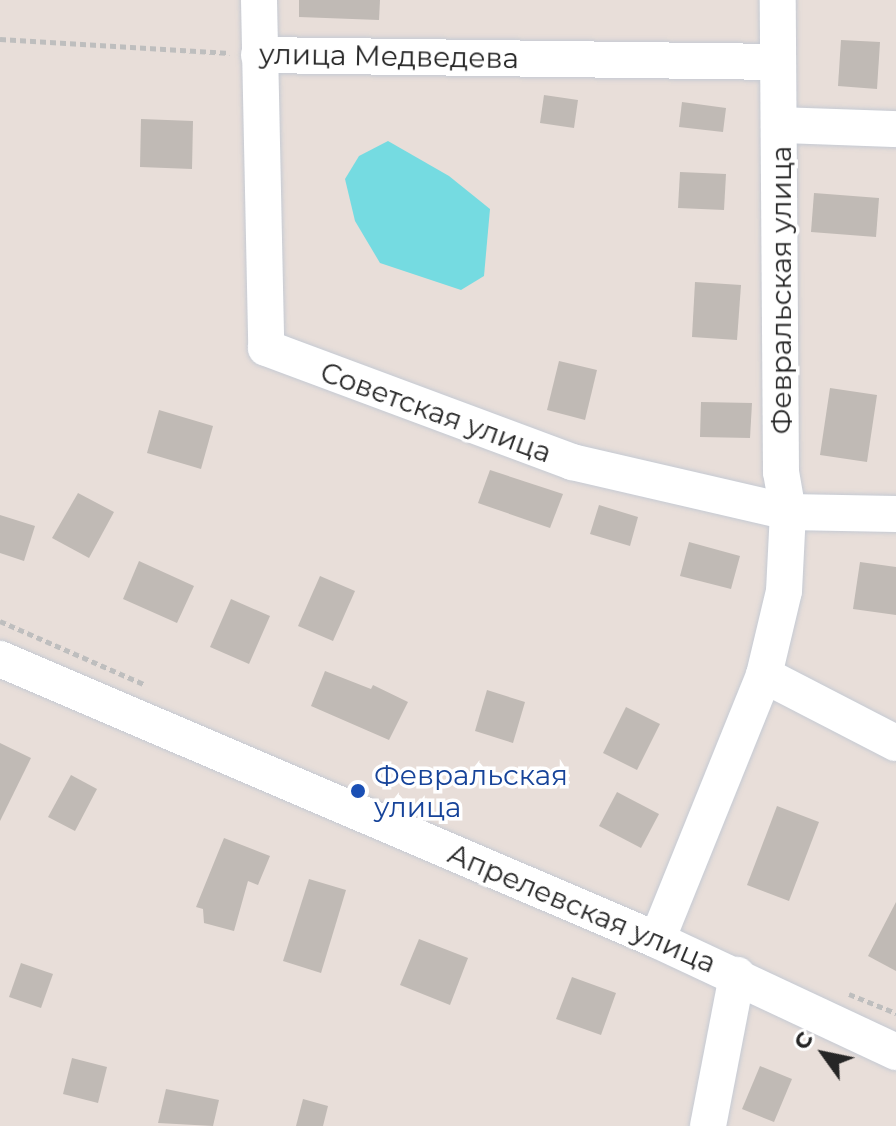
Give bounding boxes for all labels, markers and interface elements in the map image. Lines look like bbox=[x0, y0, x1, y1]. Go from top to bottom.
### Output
street label: улица Медведева bbox=[259, 37, 519, 75]
street label: Февральская улица bbox=[764, 146, 798, 434]
street label: Советская улица bbox=[316, 355, 556, 469]
place label: Февральская улица bbox=[374, 758, 568, 824]
marker: Февральская улица bbox=[349, 782, 367, 800]
street label: Апрелевская улица bbox=[443, 836, 721, 980]
north arrow bbox=[784, 1014, 864, 1094]
text: С bbox=[788, 1027, 819, 1055]

